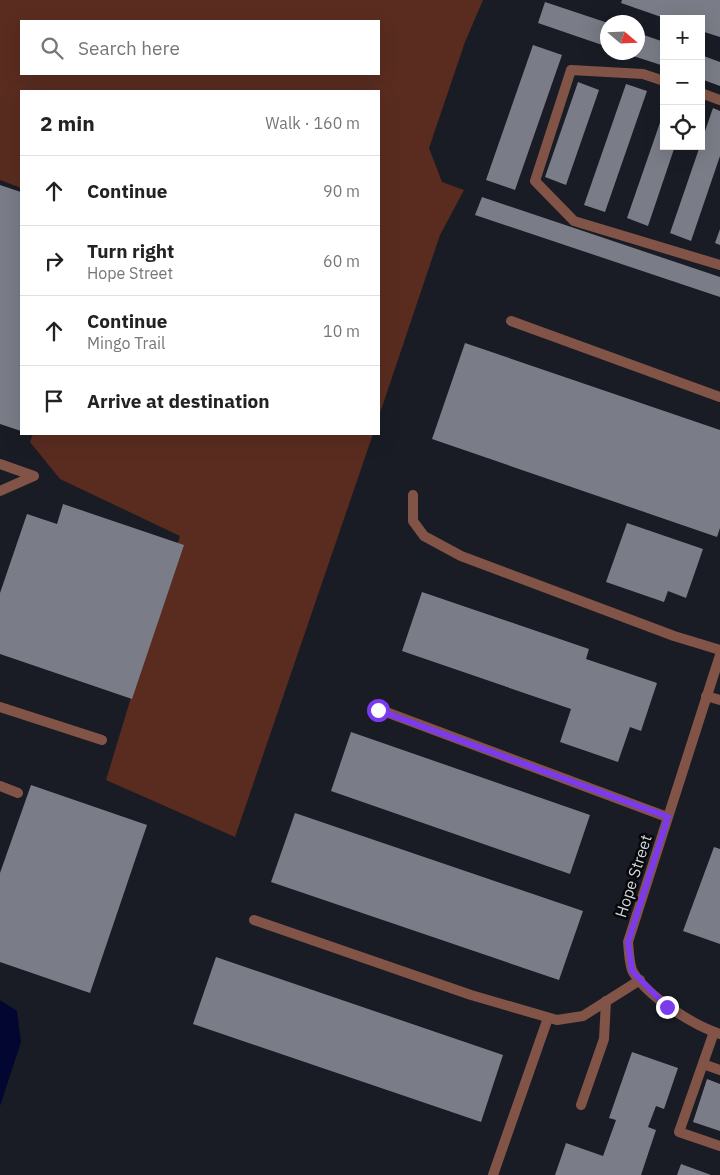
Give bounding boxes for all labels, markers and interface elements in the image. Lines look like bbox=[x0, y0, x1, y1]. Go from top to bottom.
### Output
north arrow bbox=[600, 15, 645, 60]
map controls bbox=[660, 15, 705, 150]
button: + bbox=[660, 15, 705, 60]
search box bbox=[20, 20, 380, 75]
icon: search bbox=[38, 34, 66, 62]
text: Search here bbox=[78, 36, 180, 60]
button: − bbox=[660, 60, 705, 105]
button: locate bbox=[660, 105, 705, 150]
text: 2 min bbox=[40, 109, 95, 137]
text: Walk · 160 m bbox=[265, 113, 360, 133]
icon: ahead bbox=[40, 177, 68, 205]
text: Continue bbox=[87, 179, 167, 203]
text: 90 m bbox=[323, 181, 360, 201]
text: Turn right bbox=[87, 239, 174, 263]
icon: right bbox=[40, 247, 68, 275]
text: 60 m bbox=[323, 251, 360, 271]
text: Hope Street bbox=[87, 263, 173, 283]
text: Continue bbox=[87, 309, 167, 333]
icon: ahead bbox=[40, 317, 68, 345]
text: 10 m bbox=[323, 321, 360, 341]
text: Mingo Trail bbox=[87, 333, 165, 353]
icon: arrive bbox=[40, 387, 68, 415]
text: Arrive at destination bbox=[87, 389, 270, 413]
route start bbox=[367, 699, 390, 722]
street label: Hope Street bbox=[610, 832, 656, 920]
route end bbox=[656, 996, 679, 1019]

